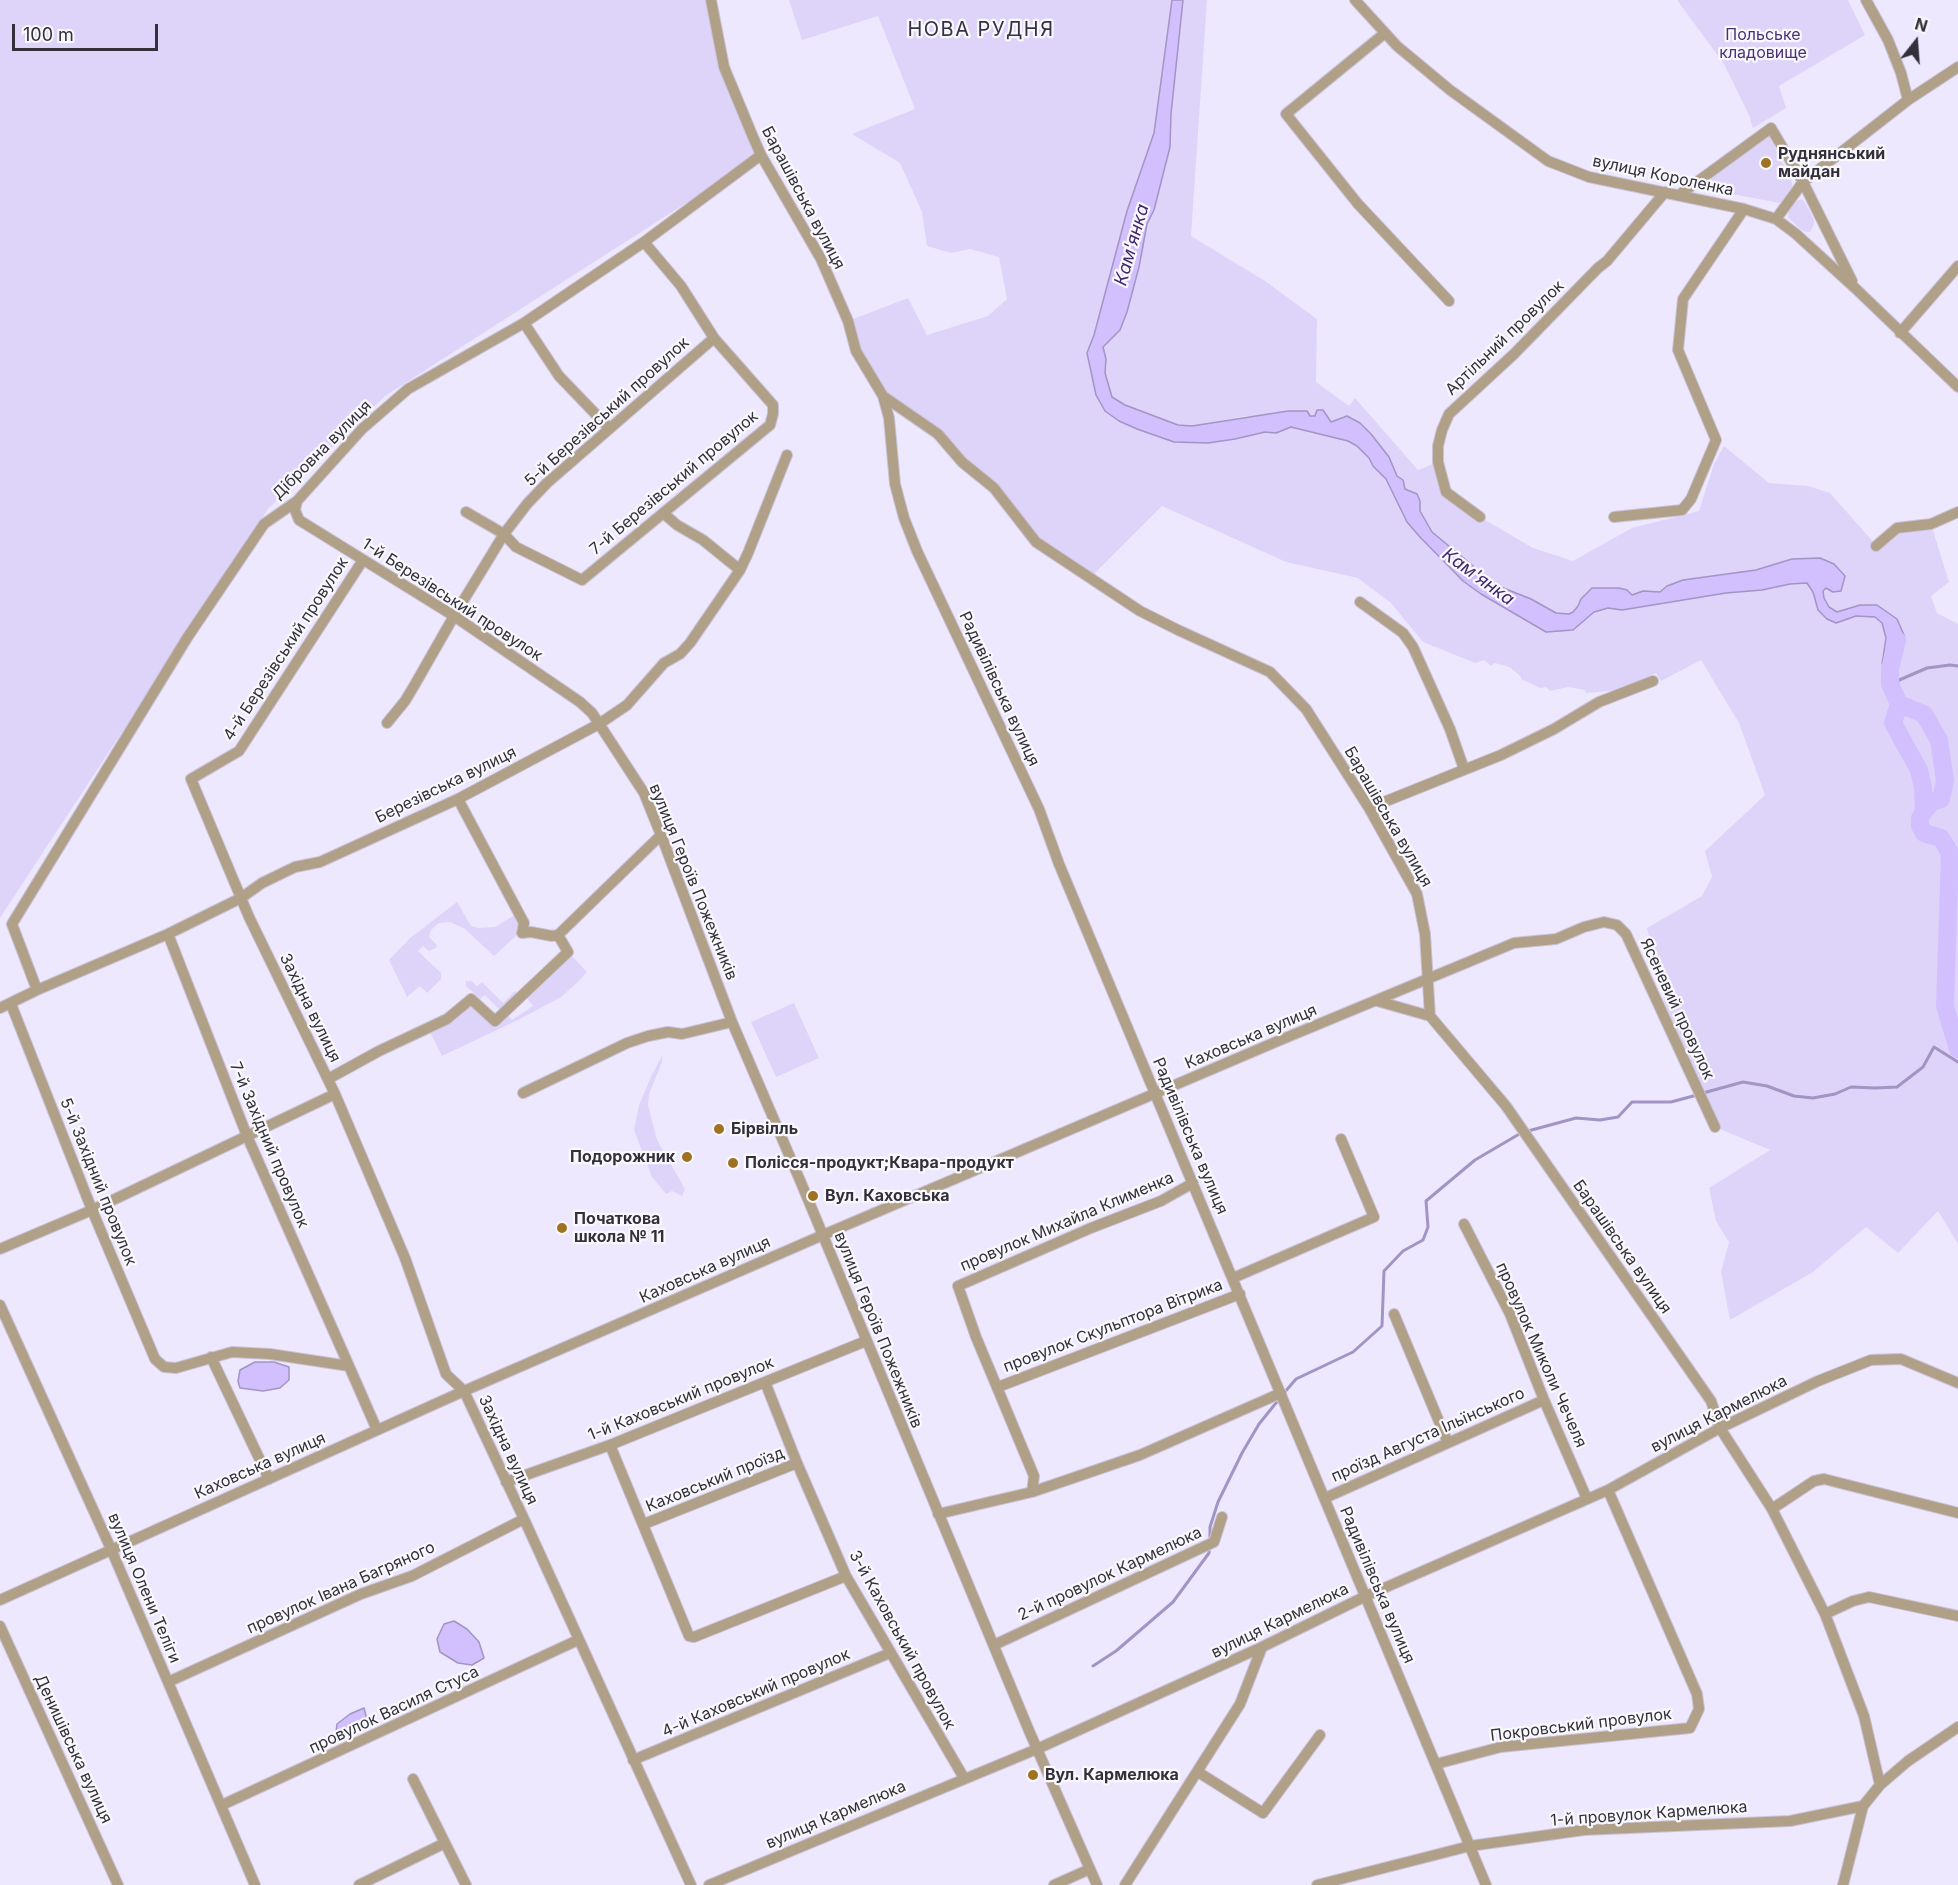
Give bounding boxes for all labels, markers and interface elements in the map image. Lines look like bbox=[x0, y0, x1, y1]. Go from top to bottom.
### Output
scale bar bbox=[15, 12, 160, 50]
north arrow bbox=[1886, 12, 1946, 72]
text: N bbox=[1912, 13, 1930, 36]
district label: НОВА РУДНЯ bbox=[907, 18, 1055, 42]
text: 100 m bbox=[23, 24, 74, 45]
park label: Польське кладовище bbox=[1719, 25, 1807, 63]
street label: Барашівська вулиця bbox=[757, 123, 849, 273]
place label: Руднянський майдан bbox=[1778, 144, 1885, 182]
street label: вулиця Короленка bbox=[1591, 152, 1735, 200]
marker: Руднянський майдан bbox=[1759, 156, 1773, 170]
water label: Кам'янка bbox=[1110, 202, 1154, 288]
street label: Артільний провулок bbox=[1442, 277, 1568, 399]
street label: 5-й Березівський провулок bbox=[521, 333, 693, 491]
street label: Дібровна вулиця bbox=[268, 396, 376, 504]
street label: 7-й Березівський провулок bbox=[586, 407, 762, 559]
street label: 1-й Березівський провулок bbox=[358, 534, 546, 666]
water label: Кам'янка bbox=[1438, 544, 1518, 610]
street label: 4-й Березівський провулок bbox=[219, 554, 353, 744]
street label: Радивілівська вулиця bbox=[955, 609, 1043, 769]
street label: Березівська вулиця bbox=[372, 743, 520, 827]
street label: Барашівська вулиця bbox=[1340, 743, 1436, 891]
street label: вулиця Героїв Пожежників bbox=[645, 781, 741, 983]
street label: Ясеневий провулок bbox=[1636, 935, 1718, 1083]
street label: Західна вулиця bbox=[275, 950, 345, 1066]
street label: Каховська вулиця bbox=[1182, 1001, 1320, 1073]
street label: Радивілівська вулиця bbox=[1148, 1055, 1232, 1217]
street label: 7-й Західний провулок bbox=[225, 1059, 313, 1231]
street label: 5-й Західний провулок bbox=[56, 1095, 140, 1269]
place label: Бірвілль bbox=[731, 1119, 798, 1139]
marker: Бірвілль bbox=[712, 1122, 726, 1136]
place label: Подорожник bbox=[570, 1147, 675, 1167]
marker: Подорожник bbox=[680, 1150, 694, 1164]
place label: Полісся-продукт;Квара-продукт bbox=[745, 1153, 1014, 1173]
marker: Полісся-продукт;Квара-продукт bbox=[726, 1156, 740, 1170]
street label: провулок Михайла Клименка bbox=[957, 1168, 1177, 1276]
street label: Барашівська вулиця bbox=[1569, 1176, 1675, 1318]
place label: Вул. Каховська bbox=[825, 1186, 950, 1206]
marker: Вул. Каховська bbox=[806, 1189, 820, 1203]
place label: Початкова школа № 11 bbox=[574, 1209, 664, 1247]
marker: Початкова школа № 11 bbox=[555, 1221, 569, 1235]
street label: вулиця Героїв Пожежників bbox=[830, 1229, 926, 1431]
street label: Каховська вулиця bbox=[637, 1232, 773, 1308]
street label: провулок Миколи Чечеля bbox=[1491, 1260, 1591, 1450]
street label: провулок Скульптора Вітрика bbox=[1001, 1275, 1225, 1377]
street label: 1-й Каховський провулок bbox=[585, 1353, 777, 1445]
street label: вулиця Кармелюка bbox=[1648, 1371, 1790, 1457]
street label: проїзд Августа Ільїнського bbox=[1328, 1384, 1528, 1486]
street label: Західна вулиця bbox=[474, 1392, 542, 1508]
street label: Каховська вулиця bbox=[192, 1428, 328, 1504]
street label: Каховський проїзд bbox=[643, 1443, 787, 1517]
street label: Радивілівська вулиця bbox=[1335, 1504, 1419, 1666]
street label: вулиця Олени Теліги bbox=[104, 1510, 184, 1666]
street label: 2-й провулок Кармелюка bbox=[1015, 1523, 1205, 1625]
street label: провулок Івана Багряного bbox=[244, 1538, 438, 1638]
street label: 3-й Каховський провулок bbox=[845, 1547, 959, 1733]
street label: вулиця Кармелюка bbox=[1208, 1579, 1352, 1663]
street label: 4-й Каховський провулок bbox=[659, 1645, 853, 1741]
street label: провулок Василя Стуса bbox=[306, 1662, 482, 1758]
street label: Денишівська вулиця bbox=[30, 1672, 116, 1826]
street label: Покровський провулок bbox=[1489, 1704, 1673, 1746]
place label: Вул. Кармелюка bbox=[1045, 1765, 1179, 1785]
marker: Вул. Кармелюка bbox=[1026, 1768, 1040, 1782]
street label: вулиця Кармелюка bbox=[763, 1777, 909, 1853]
street label: 1-й провулок Кармелюка bbox=[1550, 1798, 1748, 1830]

